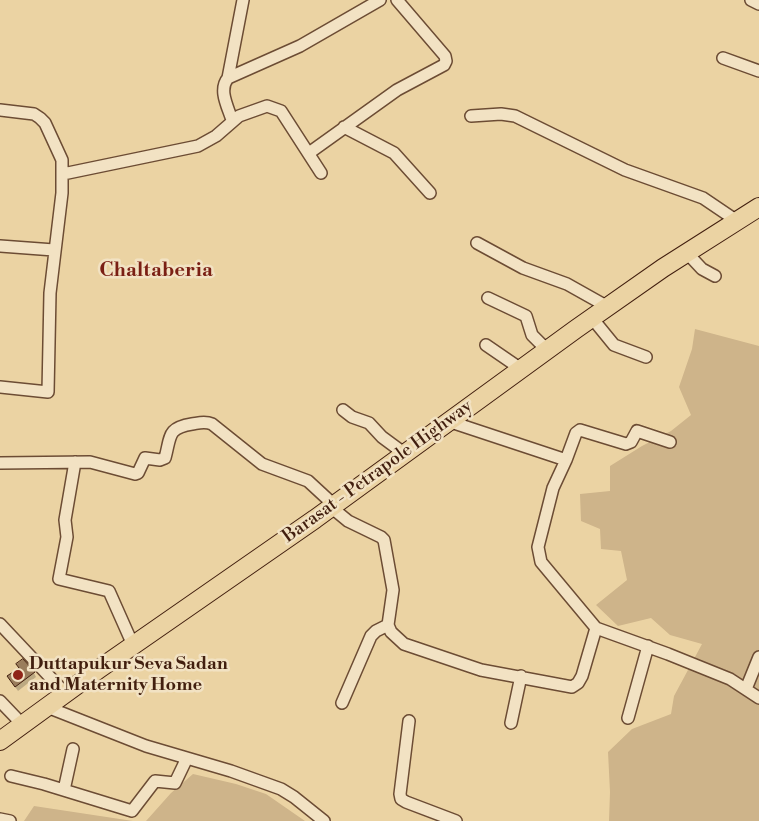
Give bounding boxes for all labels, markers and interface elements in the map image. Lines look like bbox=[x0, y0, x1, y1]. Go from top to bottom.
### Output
district label: Chaltaberia bbox=[99, 259, 213, 283]
street label: Barasat - Petrapole Highway bbox=[279, 396, 477, 548]
place label: Duttapukur Seva Sadan and Maternity Home bbox=[29, 654, 228, 696]
marker: Duttapukur Seva Sadan and Maternity Home bbox=[11, 668, 25, 682]

